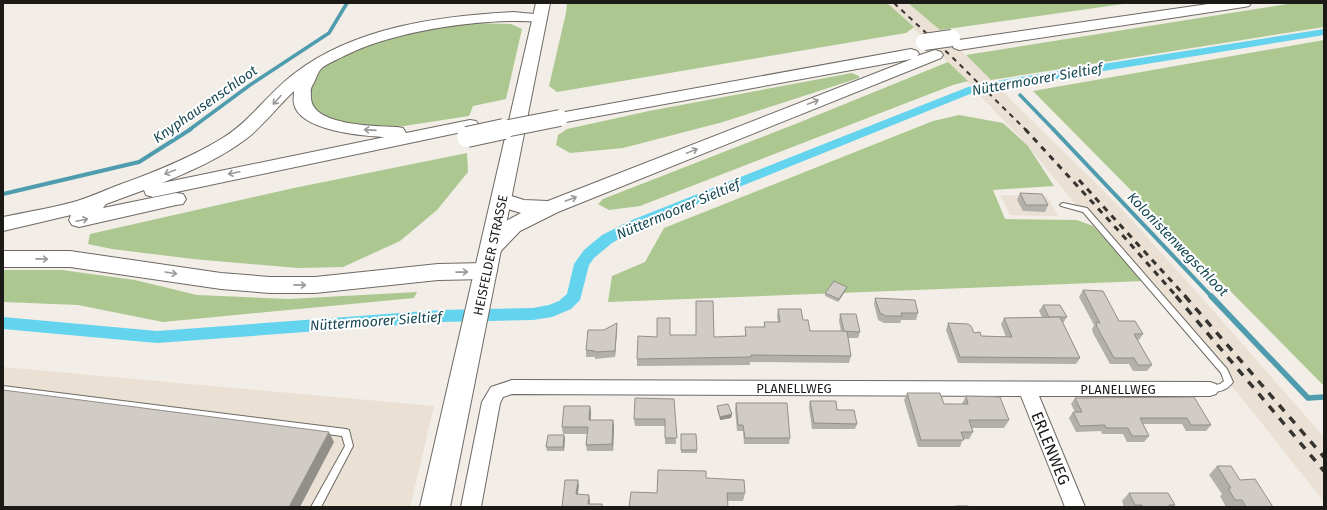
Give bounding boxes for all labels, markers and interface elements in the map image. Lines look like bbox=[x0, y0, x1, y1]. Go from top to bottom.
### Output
water label: Nüttermoorer Sieltief bbox=[970, 59, 1106, 99]
water label: Knyphausenschloot bbox=[150, 62, 261, 147]
one-way arrow bbox=[272, 95, 281, 105]
one-way arrow bbox=[806, 98, 818, 106]
one-way arrow bbox=[364, 127, 377, 134]
one-way arrow bbox=[685, 146, 697, 154]
one-way arrow bbox=[165, 169, 177, 177]
one-way arrow bbox=[228, 170, 241, 178]
water label: Nüttermoorer Sieltief bbox=[614, 175, 745, 243]
water label: Kolonistenwegschloot bbox=[1124, 189, 1232, 300]
street label: HEISFELDER STRASSE bbox=[470, 193, 511, 317]
one-way arrow bbox=[565, 195, 577, 203]
one-way arrow bbox=[75, 215, 88, 223]
one-way arrow bbox=[35, 255, 48, 263]
one-way arrow bbox=[455, 268, 468, 275]
one-way arrow bbox=[164, 269, 177, 277]
one-way arrow bbox=[293, 281, 306, 289]
water label: Nüttermoorer Sieltief bbox=[309, 308, 445, 335]
street label: PLANELLWEG bbox=[756, 381, 832, 396]
street label: PLANELLWEG bbox=[1080, 382, 1156, 397]
street label: ERLENWEG bbox=[1027, 409, 1074, 488]

